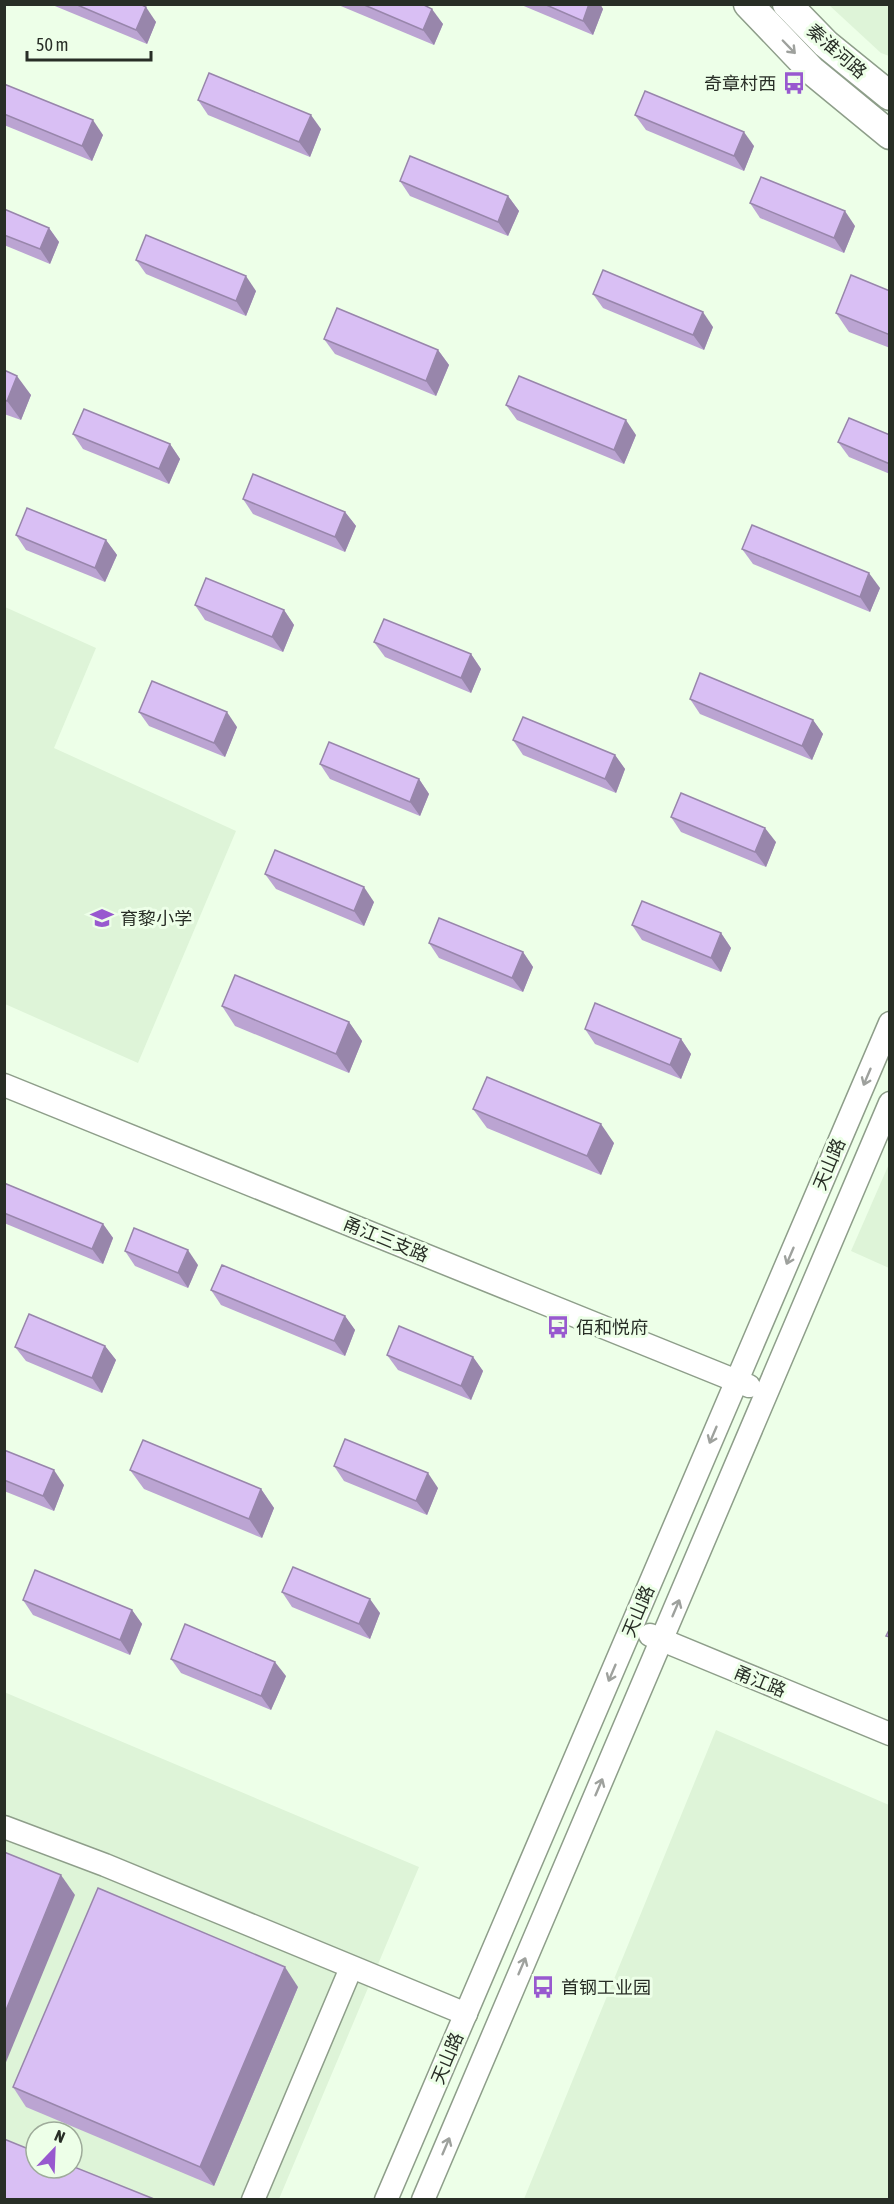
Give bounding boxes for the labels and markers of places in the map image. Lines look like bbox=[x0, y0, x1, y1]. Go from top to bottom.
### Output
bus stop icon: 奇章村西 bbox=[781, 70, 807, 96]
place label: 奇章村西 bbox=[704, 73, 776, 94]
school or university icon: 育黎小学 bbox=[89, 905, 115, 931]
place label: 育黎小学 bbox=[120, 908, 192, 929]
bus stop icon: 佰和悦府 bbox=[545, 1314, 571, 1340]
place label: 佰和悦府 bbox=[576, 1317, 648, 1338]
bus stop icon: 首钢工业园 bbox=[530, 1974, 556, 2000]
place label: 首钢工业园 bbox=[561, 1977, 651, 1998]

